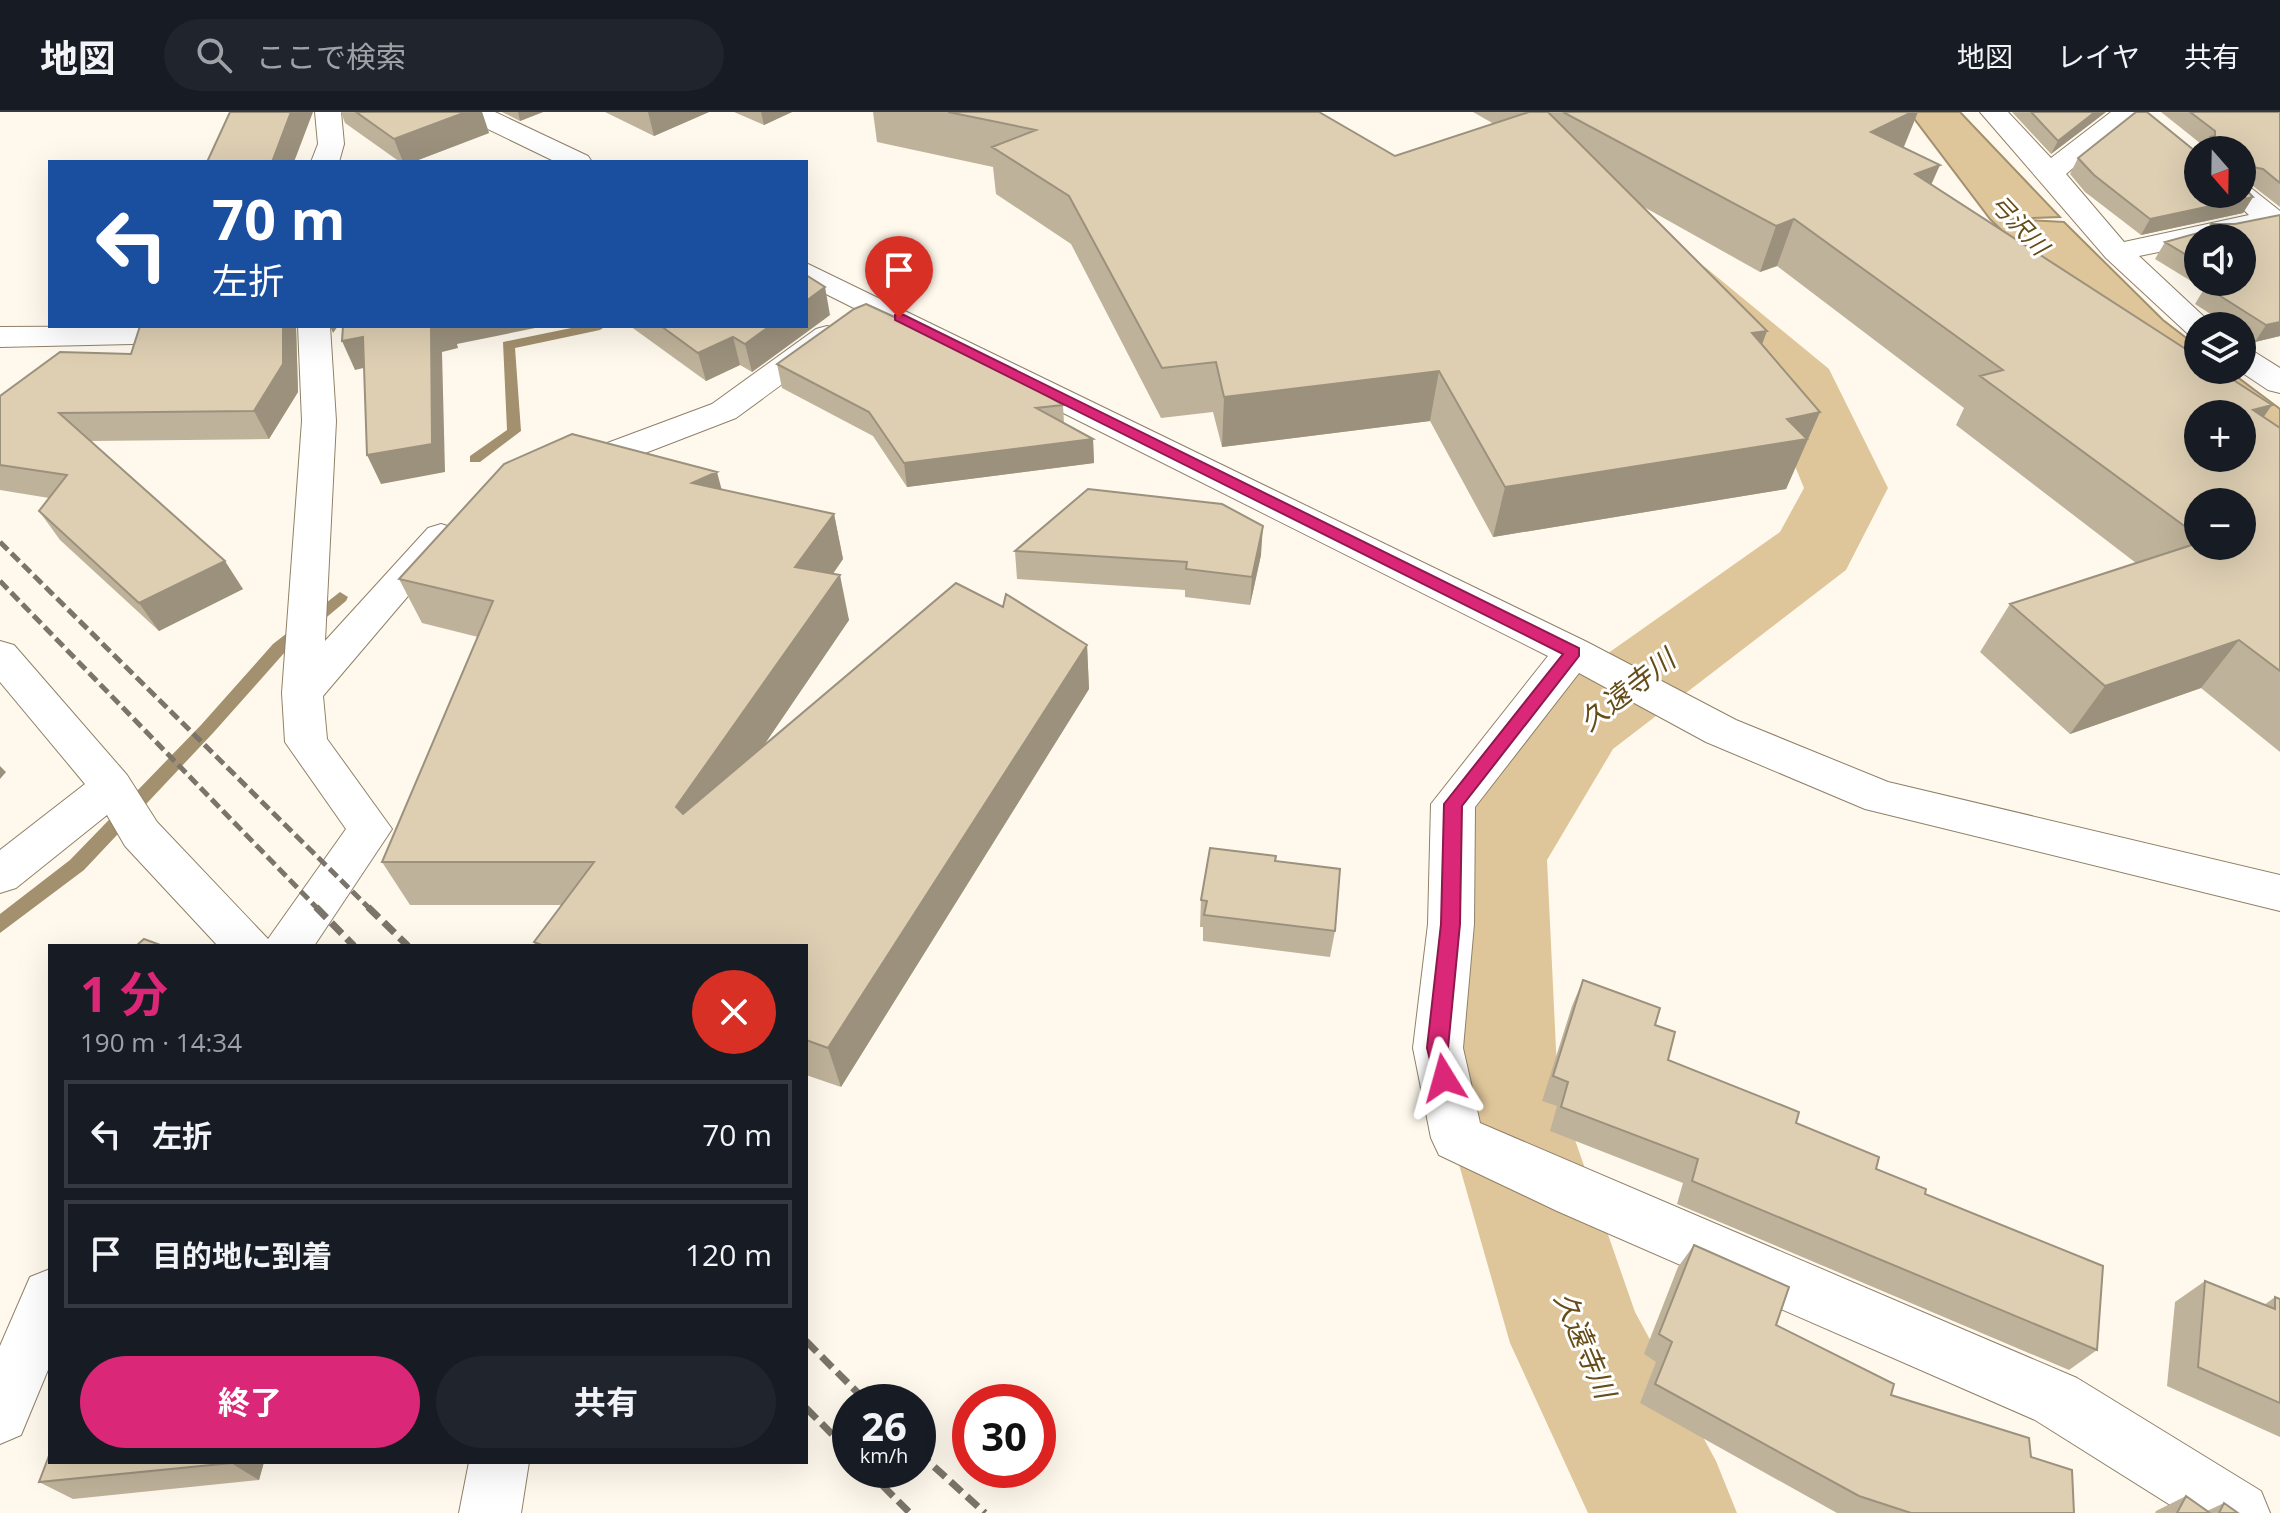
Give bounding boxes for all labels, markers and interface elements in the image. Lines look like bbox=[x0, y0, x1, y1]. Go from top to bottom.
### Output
search box bbox=[164, 19, 724, 91]
text: 地図 bbox=[40, 31, 116, 83]
icon: search bbox=[192, 33, 236, 77]
text: ここで検索 bbox=[256, 36, 406, 77]
text: 地図 bbox=[1957, 37, 2013, 75]
text: レイヤ bbox=[2057, 37, 2140, 75]
text: 共有 bbox=[2184, 37, 2240, 75]
north arrow bbox=[2184, 136, 2256, 208]
map controls bbox=[2184, 136, 2256, 560]
text: 70 m bbox=[212, 180, 346, 256]
water label: 弓沢川 bbox=[1983, 186, 2059, 264]
icon: left bbox=[80, 192, 184, 296]
button: sound bbox=[2184, 224, 2256, 296]
pin bbox=[865, 236, 933, 318]
icon: arrive bbox=[877, 248, 921, 292]
text: 左折 bbox=[212, 256, 284, 305]
button: layers bbox=[2184, 312, 2256, 384]
button: + bbox=[2184, 400, 2256, 472]
button: − bbox=[2184, 488, 2256, 560]
water label: 久遠寺川 bbox=[1571, 638, 1685, 739]
text: 1 分 bbox=[80, 961, 168, 1026]
button: close bbox=[692, 970, 776, 1054]
text: 190 m · 14:34 bbox=[80, 1024, 242, 1060]
position arrow bbox=[1402, 1036, 1486, 1120]
icon: left bbox=[84, 1112, 128, 1156]
text: 70 m bbox=[702, 1114, 772, 1155]
text: 左折 bbox=[152, 1115, 212, 1156]
icon: arrive bbox=[84, 1232, 128, 1276]
text: 120 m bbox=[685, 1234, 772, 1275]
text: 目的地に到着 bbox=[152, 1235, 332, 1276]
water label: 久遠寺川 bbox=[1547, 1286, 1626, 1406]
button: 終了 bbox=[80, 1356, 420, 1448]
button: 共有 bbox=[436, 1356, 776, 1448]
speed limit sign: 30 bbox=[952, 1384, 1056, 1488]
text: 26 bbox=[861, 1398, 907, 1453]
text: km/h bbox=[860, 1442, 908, 1469]

